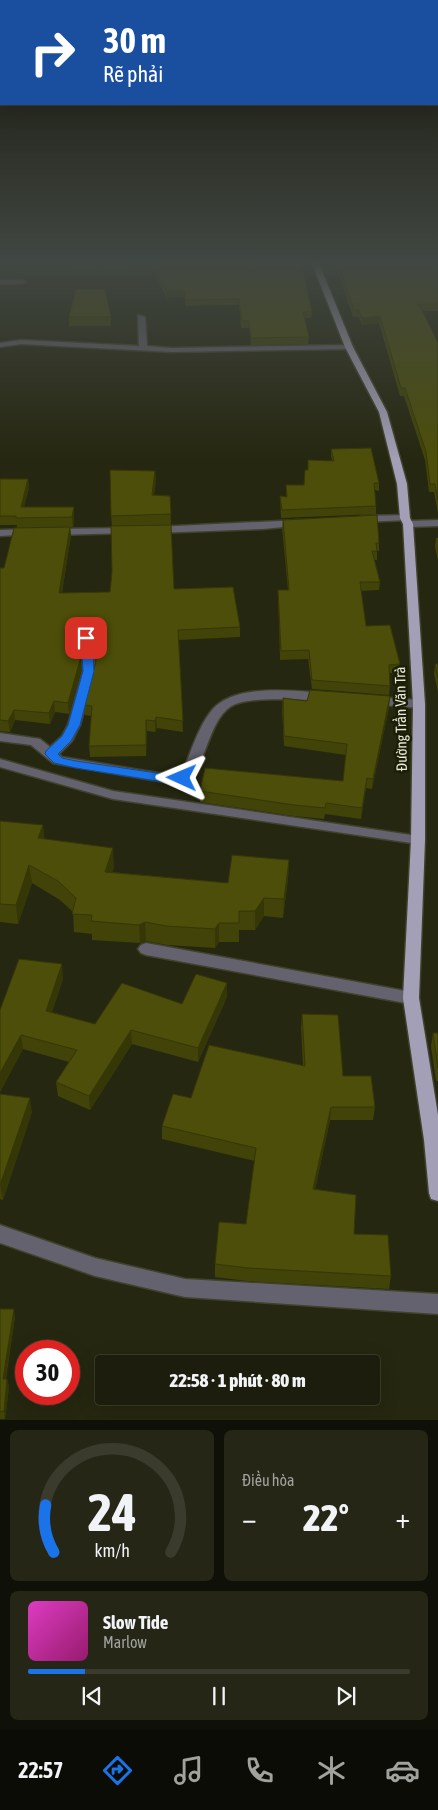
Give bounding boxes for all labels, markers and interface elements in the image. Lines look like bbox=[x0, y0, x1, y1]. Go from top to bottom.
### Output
icon: right bbox=[20, 20, 85, 85]
text: 30 m bbox=[103, 20, 166, 60]
text: Rẽ phải bbox=[103, 61, 163, 87]
pin bbox=[65, 617, 107, 659]
icon: arrive bbox=[72, 624, 100, 652]
street label: Đường Trần Văn Trà bbox=[391, 667, 410, 771]
position arrow bbox=[155, 751, 207, 803]
speed limit sign: 30 bbox=[15, 1340, 80, 1405]
text: 22:58 · 1 phút · 80 m bbox=[169, 1369, 306, 1391]
text: Điều hòa bbox=[242, 1471, 295, 1489]
text: 24 bbox=[88, 1482, 136, 1542]
text: 22° bbox=[303, 1496, 349, 1539]
text: − bbox=[242, 1502, 257, 1534]
text: + bbox=[395, 1502, 410, 1534]
text: km/h bbox=[94, 1540, 130, 1561]
text: Slow Tide bbox=[103, 1611, 168, 1633]
text: Marlow bbox=[103, 1633, 147, 1651]
icon: previous bbox=[78, 1682, 106, 1710]
icon: pause bbox=[205, 1682, 233, 1710]
icon: next bbox=[332, 1682, 360, 1710]
icon: directions bbox=[100, 1753, 135, 1788]
icon: music bbox=[171, 1753, 206, 1788]
icon: phone bbox=[242, 1753, 277, 1788]
icon: climate bbox=[314, 1753, 349, 1788]
icon: car bbox=[385, 1753, 420, 1788]
text: 22:57 bbox=[18, 1757, 63, 1783]

